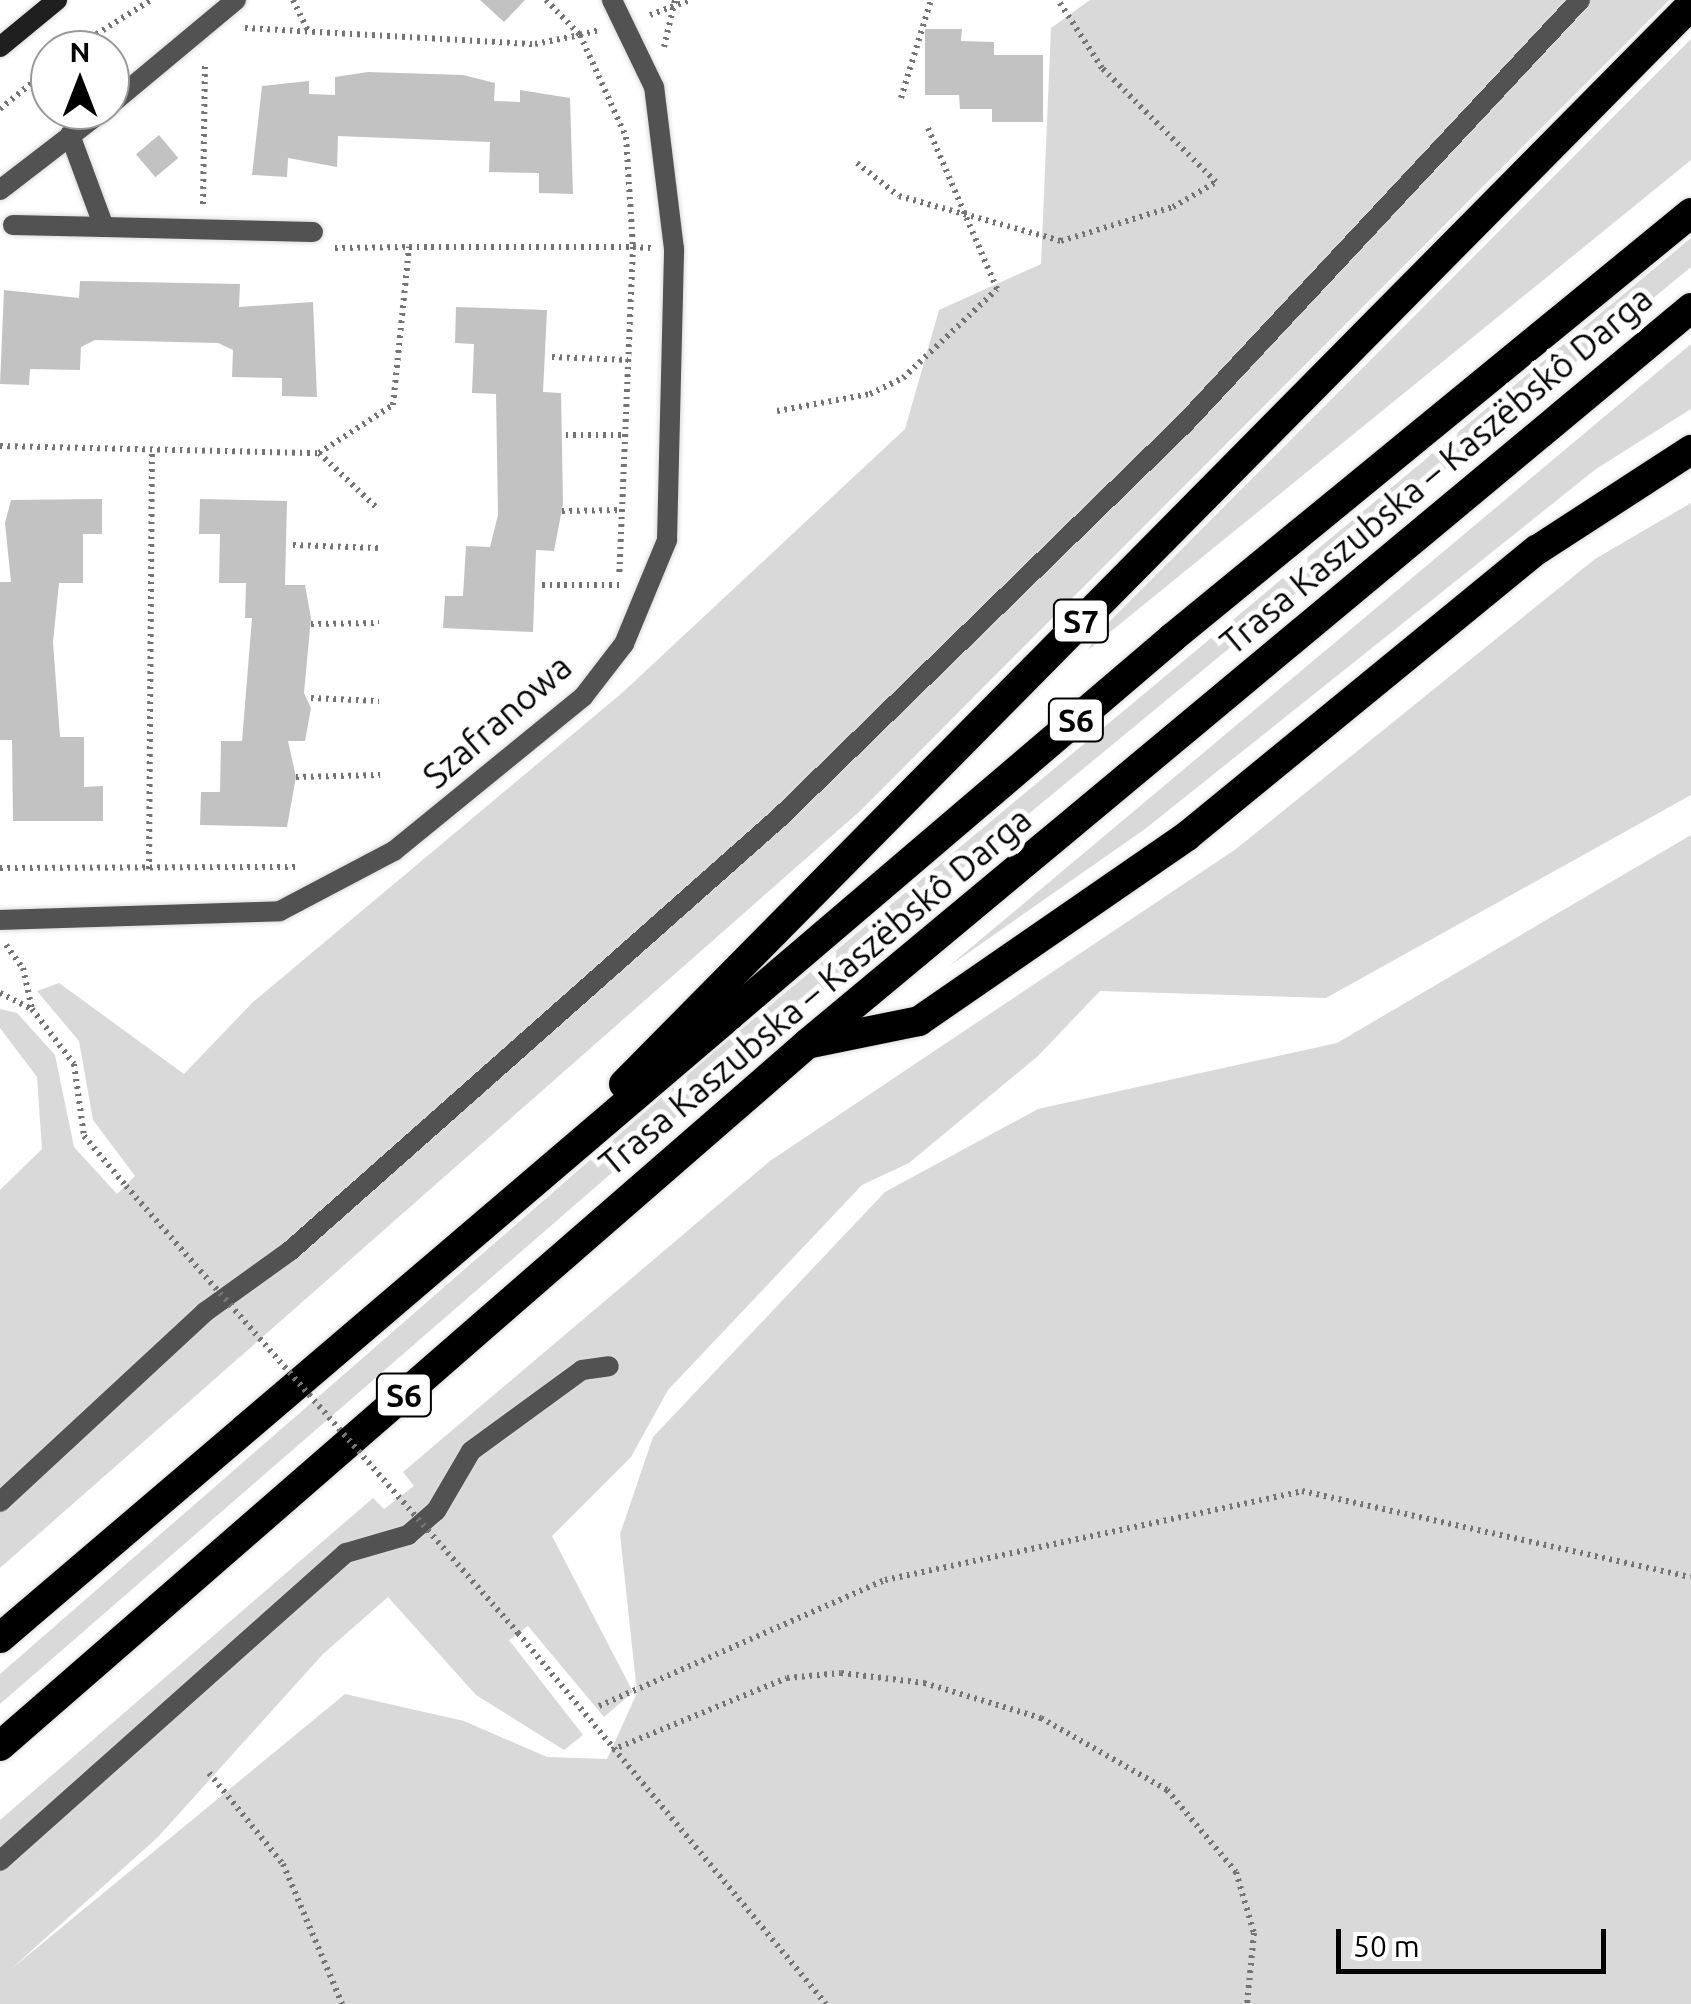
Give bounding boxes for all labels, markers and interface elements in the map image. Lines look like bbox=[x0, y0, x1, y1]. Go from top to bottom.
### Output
north arrow bbox=[30, 30, 130, 130]
text: N bbox=[70, 36, 90, 67]
street label: Trasa Kaszubska – Kaszëbskô Darga bbox=[1212, 277, 1660, 663]
road number: S7 bbox=[1051, 594, 1111, 648]
street label: Szafranowa bbox=[414, 645, 580, 797]
road number: S6 bbox=[1046, 693, 1106, 747]
street label: Trasa Kaszubska – Kaszëbskô Darga bbox=[591, 798, 1039, 1184]
road number: S6 bbox=[374, 1368, 434, 1422]
scale bar bbox=[1341, 1909, 1611, 1971]
text: 50 m bbox=[1353, 1929, 1420, 1963]

